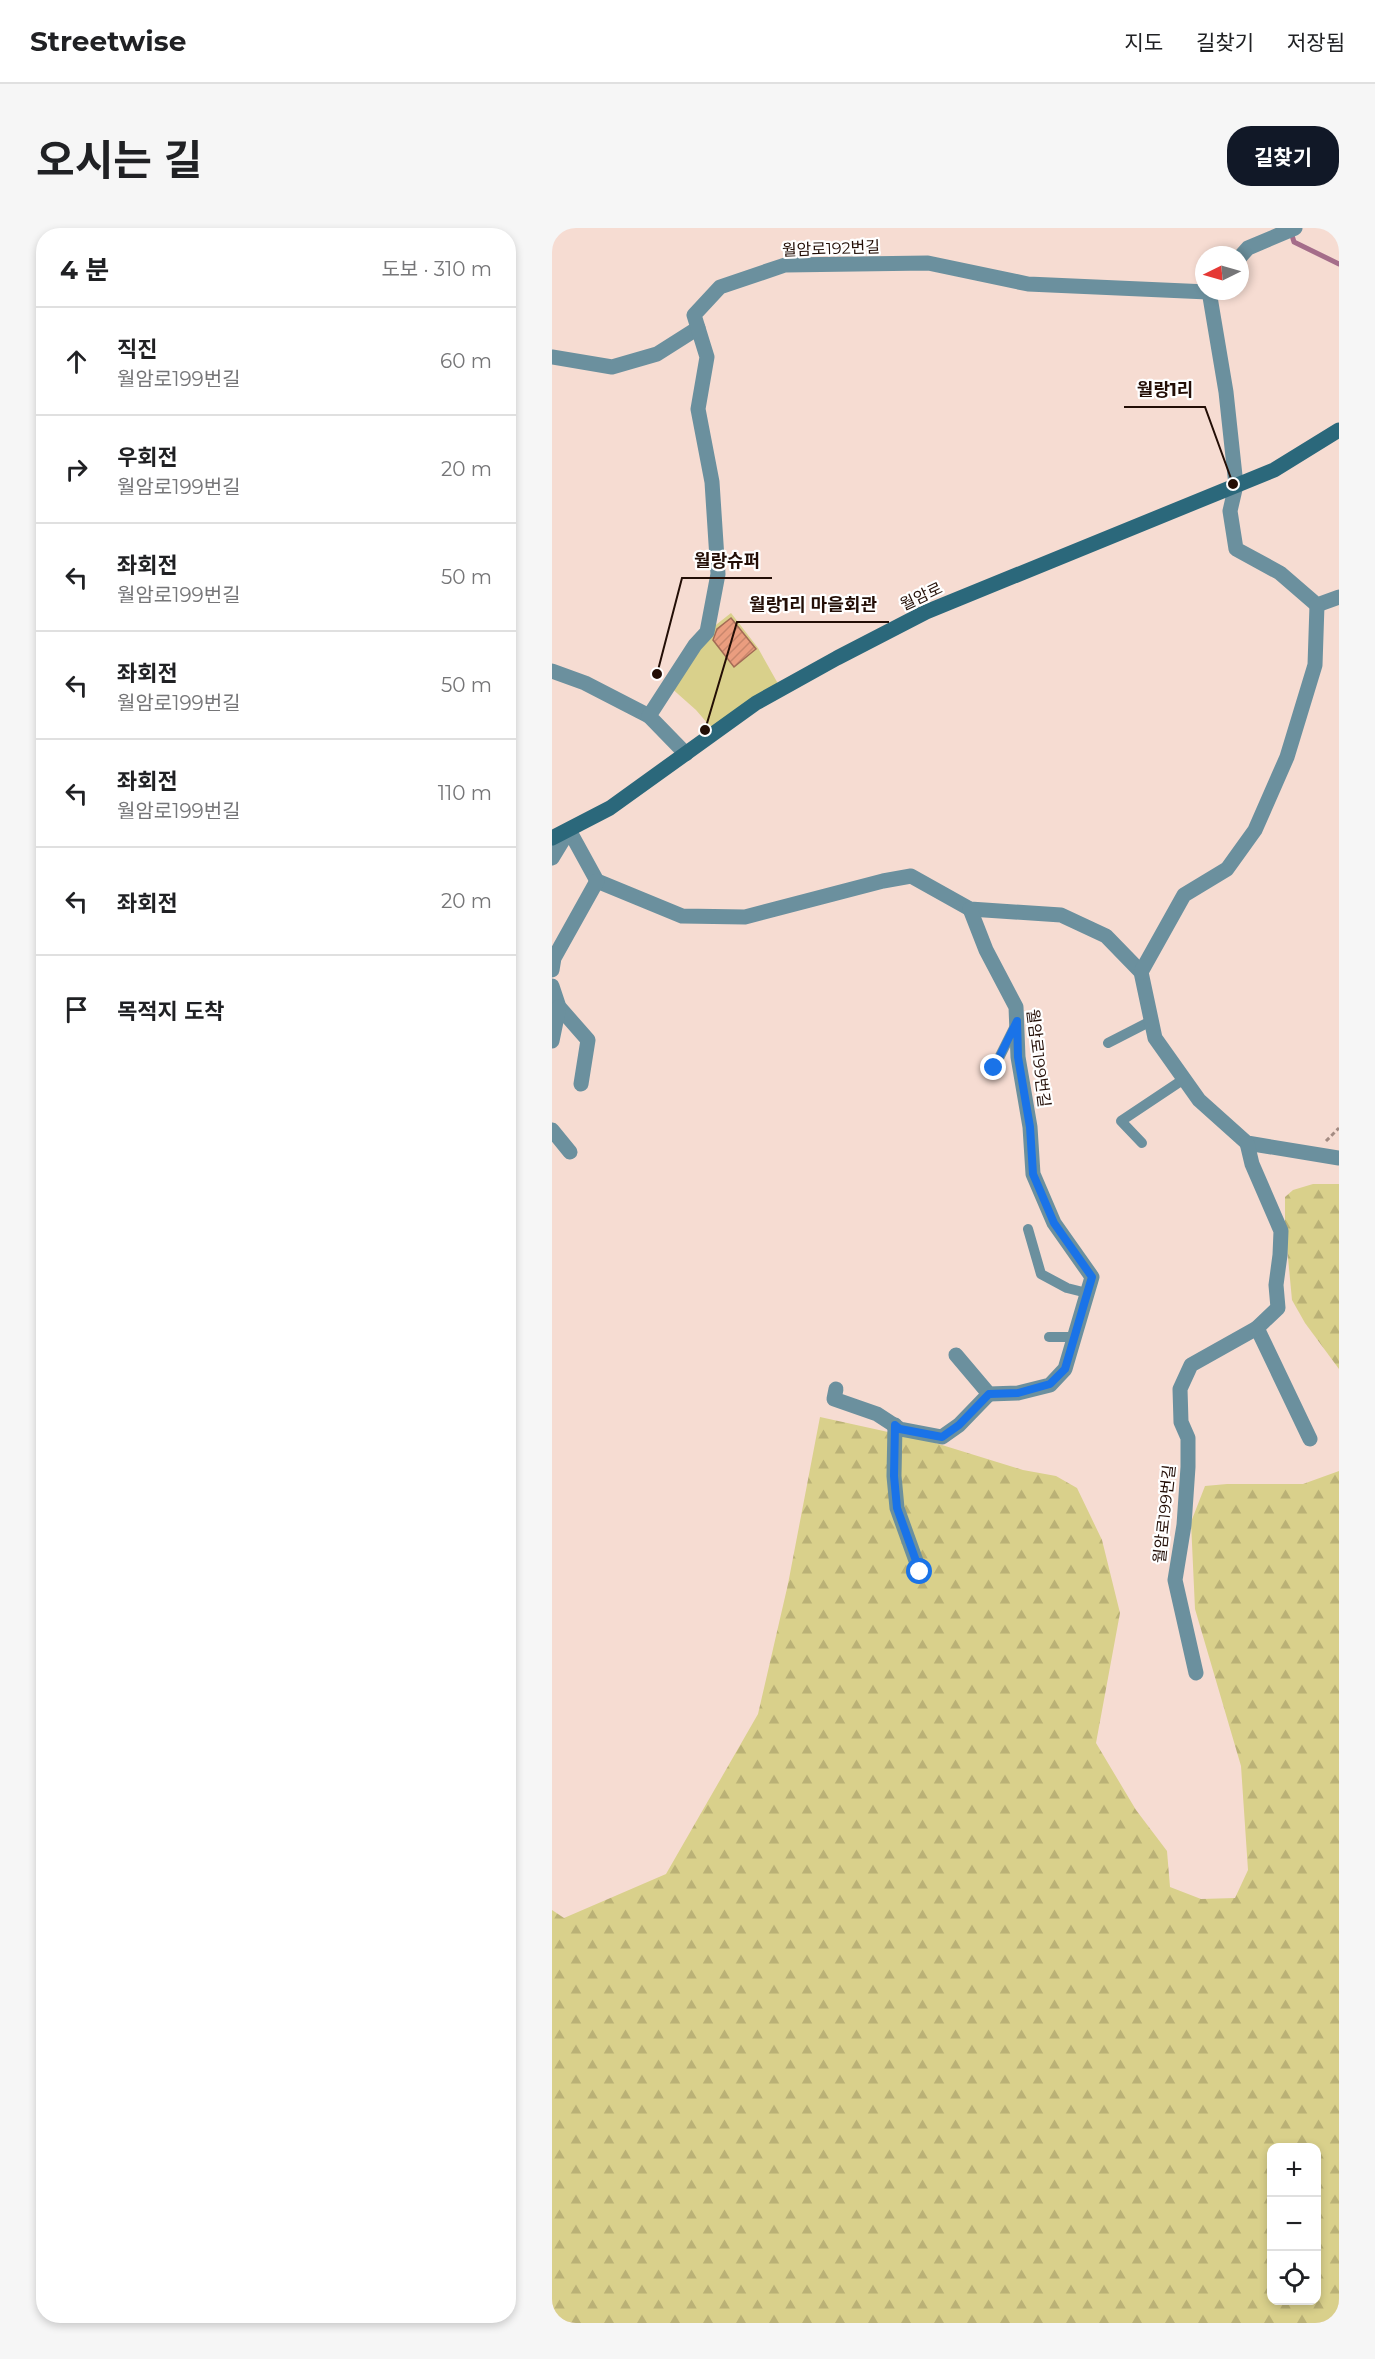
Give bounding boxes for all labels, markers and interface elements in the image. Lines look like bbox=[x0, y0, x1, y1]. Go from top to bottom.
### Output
text: Streetwise bbox=[30, 24, 186, 58]
text: 지도 bbox=[1124, 30, 1163, 55]
text: 길찾기 bbox=[1196, 30, 1254, 55]
text: 저장됨 bbox=[1287, 30, 1345, 55]
button: 길찾기 bbox=[1227, 126, 1339, 186]
text: 오시는 길 bbox=[36, 134, 202, 186]
street label: 월암로192번길 bbox=[782, 237, 880, 260]
north arrow bbox=[1195, 246, 1249, 300]
text: 4 분 bbox=[60, 254, 109, 286]
text: 도보 · 310 m bbox=[381, 257, 492, 281]
text: 직진 bbox=[117, 336, 157, 363]
icon: ahead bbox=[60, 345, 93, 378]
text: 60 m bbox=[440, 349, 492, 373]
text: 월암로199번길 bbox=[117, 367, 241, 391]
callout: 월랑1리 bbox=[1124, 371, 1205, 407]
text: 월랑1리 bbox=[1137, 379, 1193, 401]
text: 우회전 bbox=[117, 444, 178, 471]
icon: right bbox=[60, 453, 93, 486]
text: 20 m bbox=[441, 457, 492, 481]
text: 월암로199번길 bbox=[117, 475, 241, 499]
callout: 월랑슈퍼 bbox=[682, 542, 772, 578]
text: 월랑슈퍼 bbox=[694, 550, 760, 572]
text: 좌회전 bbox=[117, 552, 178, 579]
icon: left bbox=[60, 561, 93, 594]
text: 50 m bbox=[441, 565, 492, 589]
street label: 월암로 bbox=[897, 578, 945, 614]
text: 월암로199번길 bbox=[117, 583, 241, 607]
callout: 월랑1리 마을회관 bbox=[737, 586, 889, 622]
text: 월랑1리 마을회관 bbox=[749, 594, 877, 616]
text: 좌회전 bbox=[117, 660, 178, 687]
icon: left bbox=[60, 669, 93, 702]
text: 50 m bbox=[441, 673, 492, 697]
text: 월암로199번길 bbox=[117, 691, 241, 715]
text: 좌회전 bbox=[117, 768, 178, 795]
icon: left bbox=[60, 777, 93, 810]
text: 110 m bbox=[438, 781, 492, 805]
text: 월암로199번길 bbox=[117, 799, 241, 823]
icon: left bbox=[60, 885, 93, 918]
text: 20 m bbox=[441, 889, 492, 913]
text: 좌회전 bbox=[117, 890, 178, 917]
icon: arrive bbox=[60, 993, 93, 1026]
text: 목적지 도착 bbox=[117, 998, 224, 1025]
street label: 월암로199번길 bbox=[1023, 1008, 1054, 1108]
route end bbox=[980, 1054, 1006, 1080]
street label: 월암로199번길 bbox=[1150, 1464, 1179, 1564]
route start bbox=[906, 1558, 932, 1584]
map controls bbox=[1267, 2143, 1321, 2305]
button: + bbox=[1267, 2143, 1321, 2197]
button: − bbox=[1267, 2197, 1321, 2251]
button: locate bbox=[1267, 2251, 1321, 2305]

